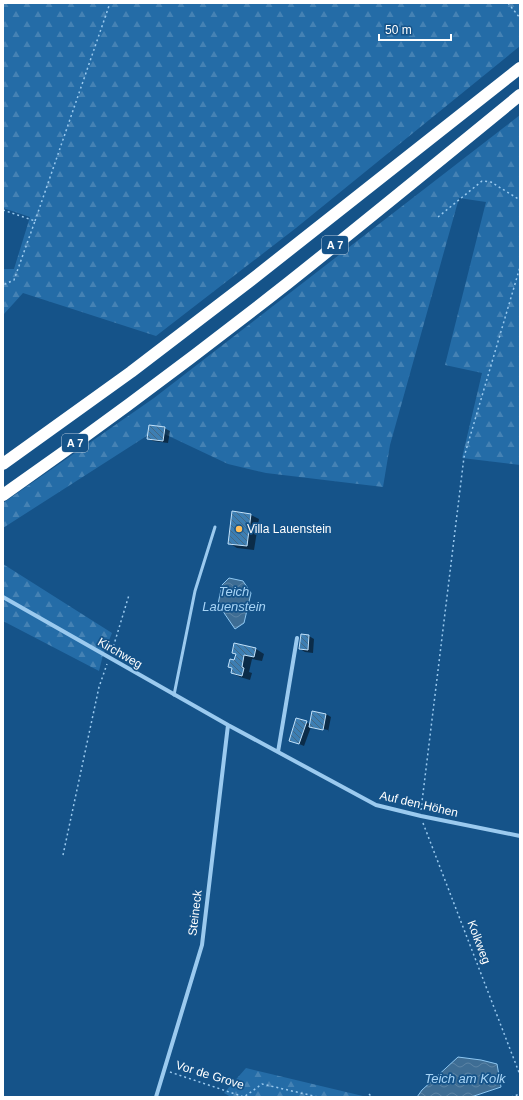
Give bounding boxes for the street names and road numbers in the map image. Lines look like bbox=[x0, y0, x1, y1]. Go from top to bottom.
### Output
road number: A 7 bbox=[322, 236, 348, 254]
road number: A 7 bbox=[62, 434, 88, 452]
street label: Kirchweg bbox=[95, 635, 145, 671]
street label: Auf den Höhen bbox=[378, 788, 460, 820]
street label: Steineck bbox=[185, 888, 205, 937]
street label: Kolkweg bbox=[464, 918, 494, 966]
street label: Vor de Grove bbox=[174, 1058, 246, 1092]

